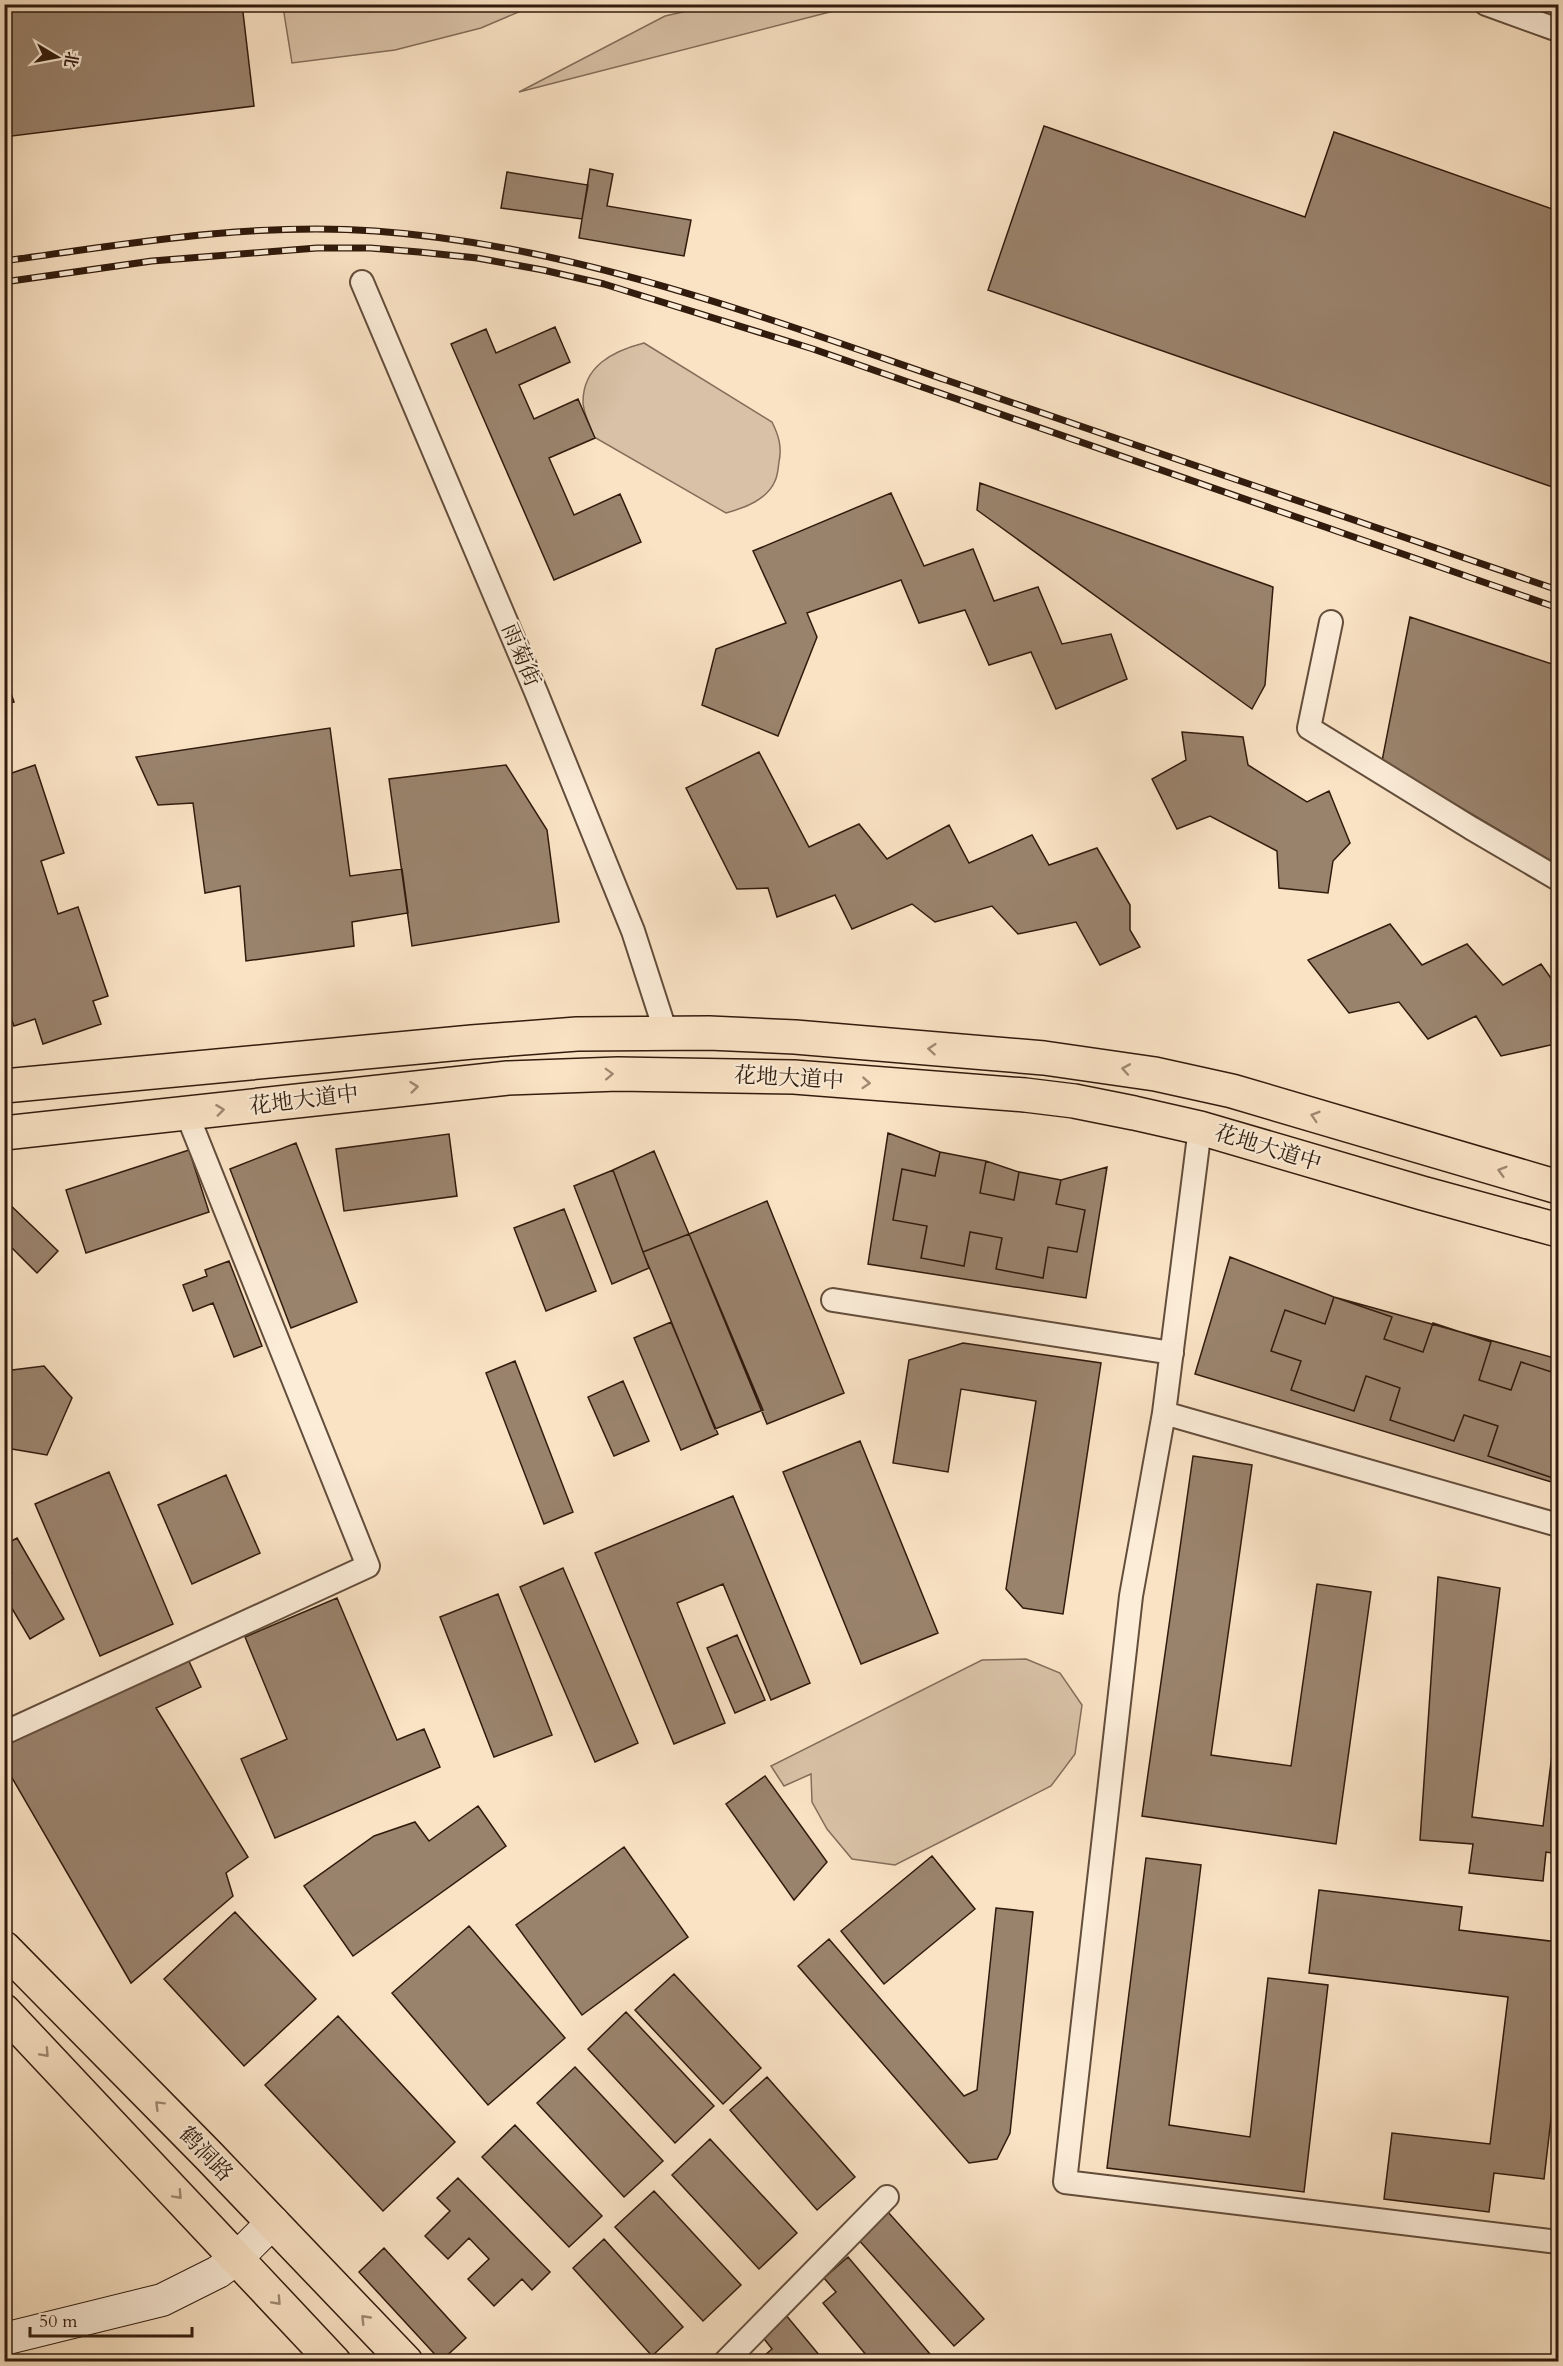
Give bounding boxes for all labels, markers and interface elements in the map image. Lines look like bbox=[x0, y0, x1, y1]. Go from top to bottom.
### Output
north arrow bbox=[27, 27, 87, 87]
text: 北 bbox=[59, 50, 83, 69]
street label: 雨菊街 bbox=[494, 619, 548, 691]
one-way arrow bbox=[928, 1042, 937, 1055]
street label: 花地大道中 bbox=[733, 1060, 845, 1096]
one-way arrow bbox=[1121, 1063, 1131, 1076]
one-way arrow bbox=[604, 1068, 613, 1080]
one-way arrow bbox=[862, 1076, 871, 1089]
street label: 花地大道中 bbox=[248, 1078, 360, 1122]
one-way arrow bbox=[410, 1081, 419, 1094]
one-way arrow bbox=[216, 1104, 225, 1116]
one-way arrow bbox=[1310, 1111, 1321, 1123]
street label: 花地大道中 bbox=[1211, 1118, 1325, 1178]
one-way arrow bbox=[1497, 1166, 1507, 1179]
one-way arrow bbox=[37, 2046, 48, 2057]
one-way arrow bbox=[155, 2102, 166, 2113]
street label: 鹤洞路 bbox=[172, 2120, 240, 2188]
one-way arrow bbox=[171, 2189, 182, 2199]
one-way arrow bbox=[270, 2294, 281, 2304]
scale bar bbox=[30, 2300, 192, 2338]
text: 50 m bbox=[39, 2309, 78, 2334]
one-way arrow bbox=[362, 2316, 373, 2327]

